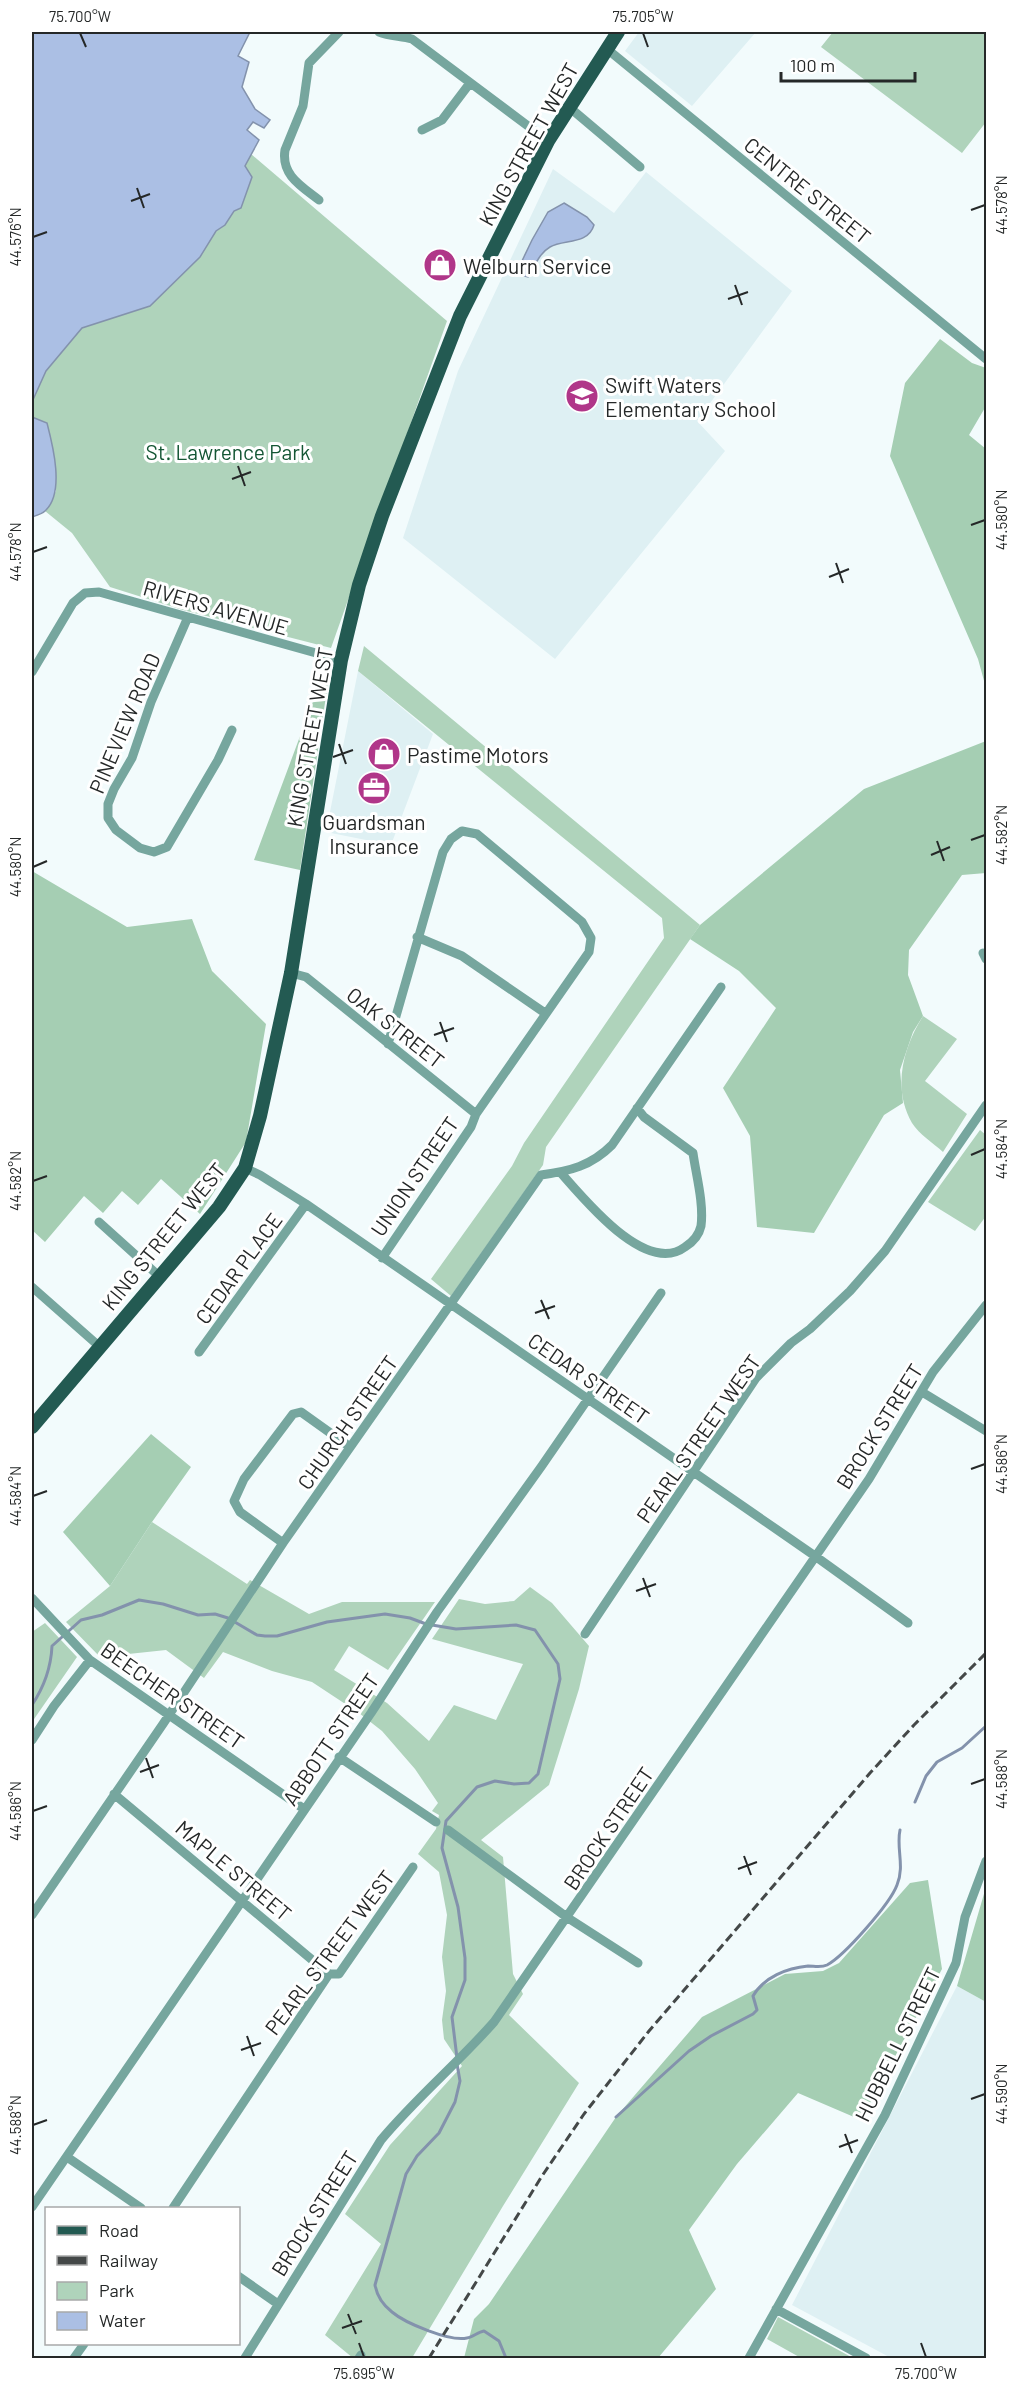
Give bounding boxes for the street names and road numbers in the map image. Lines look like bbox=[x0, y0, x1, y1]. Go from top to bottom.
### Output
street label: KING STREET WEST bbox=[473, 58, 583, 230]
street label: CENTRE STREET bbox=[740, 131, 876, 249]
street label: RIVERS AVENUE bbox=[141, 574, 291, 640]
street label: KING STREET WEST bbox=[281, 645, 337, 829]
street label: PINEVIEW ROAD bbox=[83, 649, 165, 797]
street label: OAK STREET bbox=[342, 981, 450, 1073]
street label: UNION STREET bbox=[365, 1111, 463, 1240]
street label: KING STREET WEST bbox=[96, 1157, 230, 1315]
street label: CEDAR PLACE bbox=[189, 1208, 287, 1328]
street label: CEDAR STREET bbox=[524, 1327, 654, 1429]
street label: PEARL STREET WEST bbox=[630, 1349, 766, 1527]
street label: CHURCH STREET bbox=[292, 1350, 402, 1494]
street label: BROCK STREET bbox=[831, 1359, 927, 1493]
street label: BEECHER STREET bbox=[97, 1636, 249, 1754]
street label: ABBOTT STREET bbox=[277, 1668, 383, 1810]
street label: BROCK STREET bbox=[558, 1762, 658, 1894]
street label: MAPLE STREET bbox=[171, 1814, 297, 1926]
street label: PEARL STREET WEST bbox=[259, 1865, 399, 2039]
street label: HUBBELL STREET bbox=[849, 1963, 945, 2125]
street label: BROCK STREET bbox=[266, 2146, 362, 2280]

